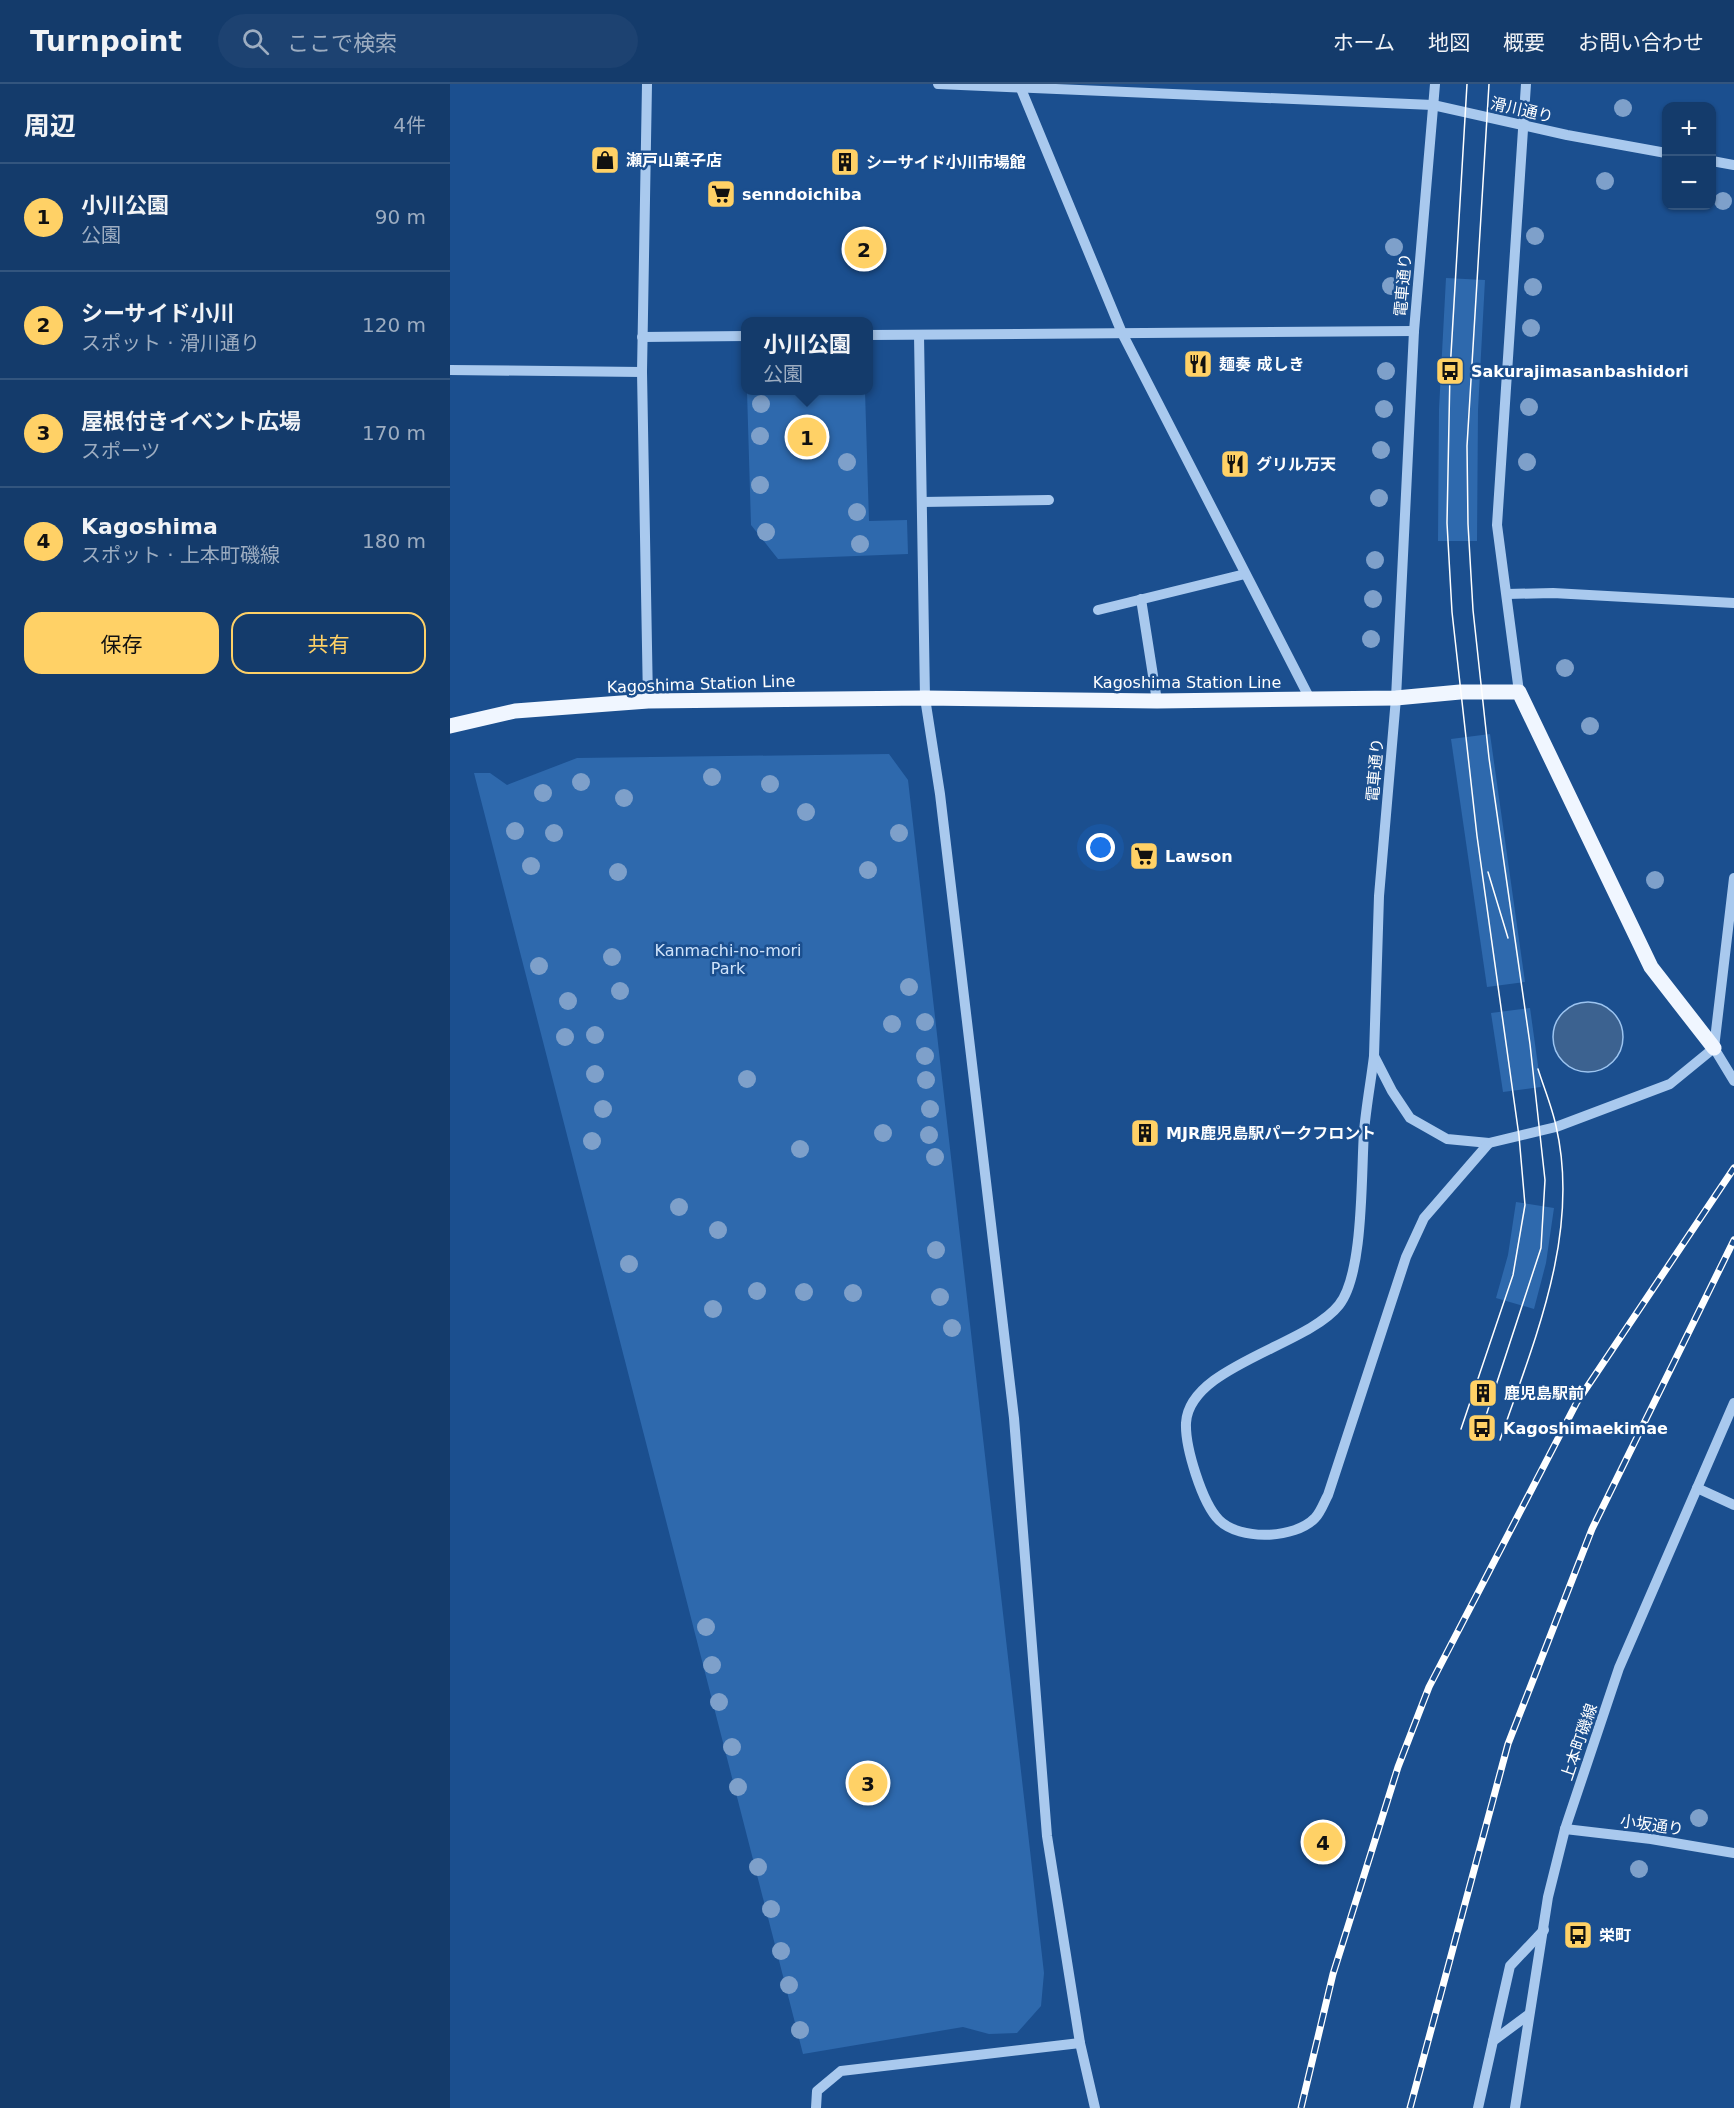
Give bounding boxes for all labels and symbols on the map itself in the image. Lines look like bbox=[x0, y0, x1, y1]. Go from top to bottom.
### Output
street label: 滑川通り bbox=[1489, 94, 1555, 126]
shop icon: 瀬戸山菓子店 bbox=[589, 144, 621, 176]
building icon: シーサイド小川市場館 bbox=[829, 146, 861, 178]
place label: 瀬戸山菓子店 bbox=[626, 151, 722, 170]
place label: シーサイド小川市場館 bbox=[866, 153, 1026, 172]
supermarket icon: senndoichiba bbox=[705, 178, 737, 210]
place label: senndoichiba bbox=[742, 185, 862, 204]
pin: 2 bbox=[844, 226, 884, 272]
street label: 電車通り bbox=[1391, 252, 1415, 318]
restaurant icon: 麺奏 成しき bbox=[1182, 348, 1214, 380]
place label: 麺奏 成しき bbox=[1219, 355, 1305, 374]
bus stop icon: Sakurajimasanbashidori bbox=[1434, 355, 1466, 387]
place label: Sakurajimasanbashidori bbox=[1471, 362, 1689, 381]
pin: 1 bbox=[788, 414, 826, 460]
restaurant icon: グリル万天 bbox=[1219, 448, 1251, 480]
place label: グリル万天 bbox=[1256, 455, 1336, 474]
street label: Kagoshima Station Line bbox=[606, 671, 796, 697]
street label: Kagoshima Station Line bbox=[1093, 673, 1281, 692]
street label: 電車通り bbox=[1363, 737, 1387, 803]
your location bbox=[1086, 833, 1115, 862]
supermarket icon: Lawson bbox=[1128, 840, 1160, 872]
place label: Lawson bbox=[1165, 847, 1233, 866]
park label: Kanmachi-no-mori Park bbox=[654, 941, 802, 978]
building icon: MJR鹿児島駅パークフロント bbox=[1129, 1117, 1161, 1149]
place label: MJR鹿児島駅パークフロント bbox=[1166, 1124, 1376, 1143]
building icon: 鹿児島駅前 bbox=[1467, 1377, 1499, 1409]
place label: 鹿児島駅前 bbox=[1504, 1384, 1584, 1403]
bus stop icon: Kagoshimaekimae bbox=[1466, 1412, 1498, 1444]
place label: Kagoshimaekimae bbox=[1503, 1419, 1668, 1438]
street label: 上本町磯線 bbox=[1557, 1701, 1601, 1783]
pin: 3 bbox=[848, 1760, 888, 1806]
street label: 小坂通り bbox=[1619, 1811, 1685, 1839]
pin: 4 bbox=[1304, 1820, 1342, 1864]
bus stop icon: 栄町 bbox=[1562, 1919, 1594, 1951]
place label: 栄町 bbox=[1599, 1926, 1631, 1945]

